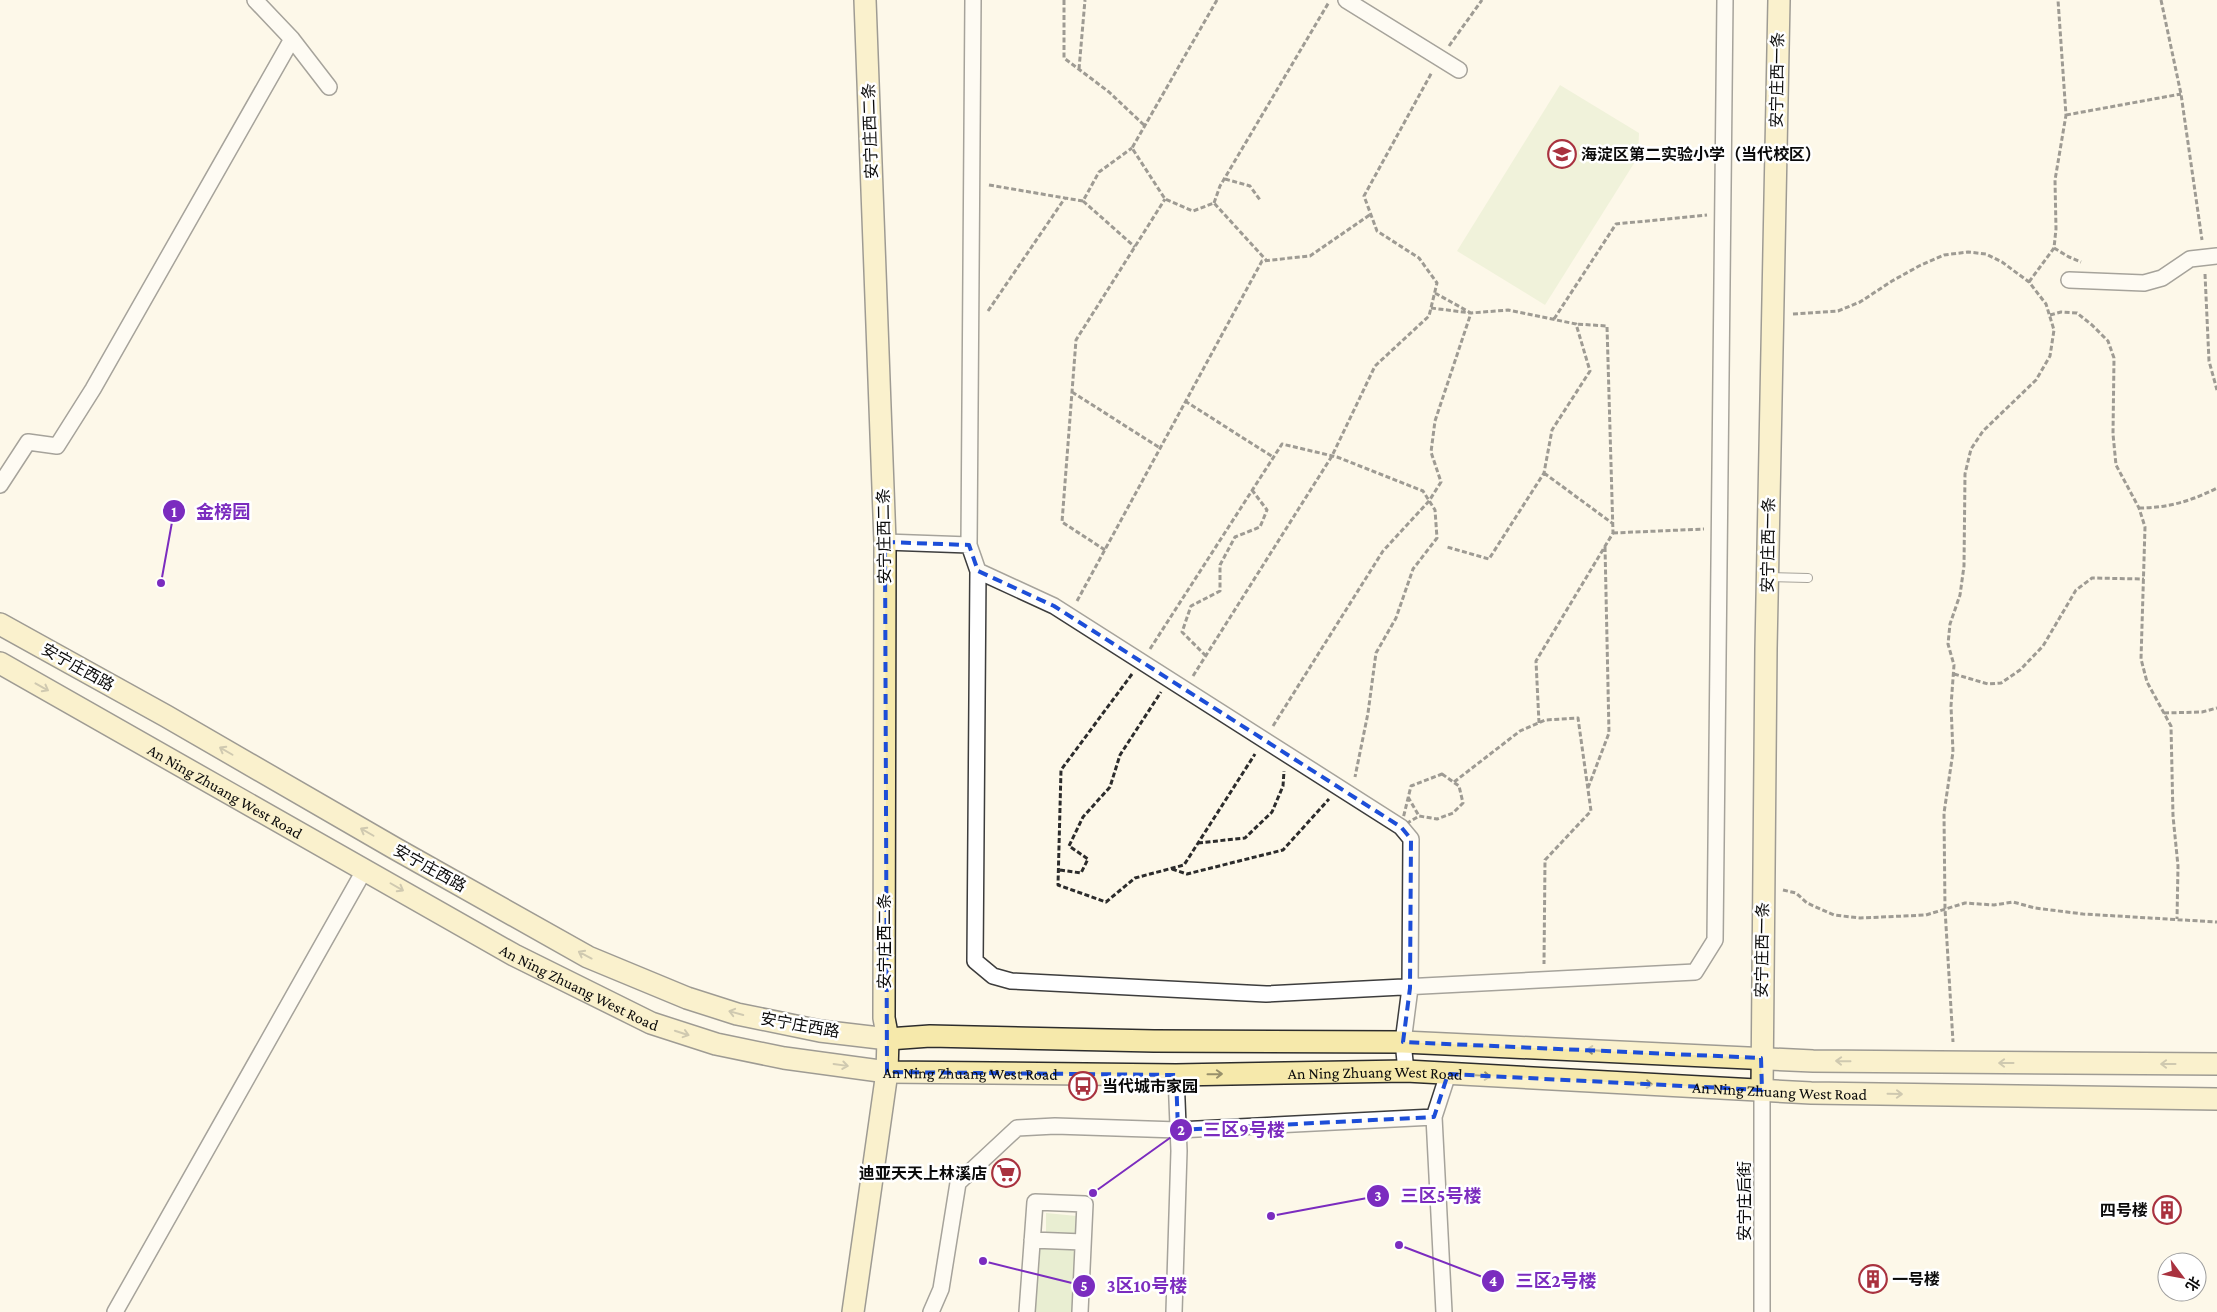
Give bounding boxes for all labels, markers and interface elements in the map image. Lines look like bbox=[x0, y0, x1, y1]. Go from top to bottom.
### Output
street label: 安宁庄西一条 bbox=[1768, 32, 1786, 128]
street label: 安宁庄西二条 bbox=[860, 83, 880, 179]
school or university icon: 海淀区第二实验小学（当代校区） bbox=[1547, 139, 1577, 169]
place label: 海淀区第二实验小学（当代校区） bbox=[1581, 145, 1821, 163]
street label: 安宁庄西二条 bbox=[875, 488, 893, 584]
callout: 金榜园 bbox=[161, 495, 260, 528]
street label: 安宁庄西一条 bbox=[1759, 497, 1777, 593]
text: 金榜园 bbox=[196, 502, 250, 522]
text: 1 bbox=[171, 504, 177, 520]
street label: 安宁庄西路 bbox=[39, 640, 117, 694]
one-way arrow bbox=[35, 683, 49, 693]
street label: An Ning Zhuang West Road bbox=[145, 740, 306, 842]
one-way arrow bbox=[219, 746, 234, 756]
one-way arrow bbox=[360, 827, 374, 837]
street label: 安宁庄西路 bbox=[391, 841, 469, 895]
one-way arrow bbox=[390, 883, 404, 893]
street label: 安宁庄西二条 bbox=[876, 893, 893, 989]
street label: 安宁庄西一条 bbox=[1753, 902, 1771, 998]
street label: An Ning Zhuang West Road bbox=[497, 940, 661, 1034]
one-way arrow bbox=[578, 950, 593, 959]
one-way arrow bbox=[729, 1008, 745, 1018]
street label: 安宁庄西路 bbox=[759, 1010, 841, 1040]
one-way arrow bbox=[673, 1029, 689, 1038]
one-way arrow bbox=[1586, 1046, 1602, 1055]
one-way arrow bbox=[1836, 1056, 1852, 1066]
one-way arrow bbox=[1998, 1058, 2014, 1068]
one-way arrow bbox=[2161, 1059, 2177, 1069]
one-way arrow bbox=[832, 1061, 848, 1071]
street label: An Ning Zhuang West Road bbox=[1288, 1062, 1464, 1083]
street label: An Ning Zhuang West Road bbox=[883, 1063, 1058, 1083]
one-way arrow bbox=[1206, 1069, 1223, 1079]
bus stop icon: 当代城市家园 bbox=[1068, 1071, 1098, 1101]
one-way arrow bbox=[1474, 1071, 1490, 1080]
place label: 当代城市家园 bbox=[1102, 1077, 1198, 1095]
street label: An Ning Zhuang West Road bbox=[1692, 1078, 1868, 1102]
one-way arrow bbox=[1637, 1080, 1653, 1089]
one-way arrow bbox=[1886, 1090, 1902, 1099]
callout: 三区9号楼 bbox=[1168, 1113, 1295, 1146]
text: 三区9号楼 bbox=[1203, 1120, 1285, 1140]
text: 2 bbox=[1177, 1122, 1185, 1138]
supermarket icon: 迪亚天天上林溪店 bbox=[991, 1158, 1021, 1188]
street label: 安宁庄后街 bbox=[1736, 1161, 1753, 1241]
place label: 迪亚天天上林溪店 bbox=[859, 1165, 987, 1182]
callout: 三区5号楼 bbox=[1366, 1179, 1492, 1212]
text: 三区5号楼 bbox=[1401, 1186, 1481, 1206]
text: 3 bbox=[1374, 1188, 1382, 1204]
building icon: 四号楼 bbox=[2152, 1195, 2182, 1225]
place label: 四号楼 bbox=[2100, 1202, 2148, 1219]
north arrow bbox=[2157, 1252, 2207, 1302]
callout: 三区2号楼 bbox=[1481, 1264, 1607, 1297]
building icon: 一号楼 bbox=[1858, 1264, 1888, 1294]
callout: 3区10号楼 bbox=[1071, 1269, 1197, 1302]
text: 三区2号楼 bbox=[1515, 1271, 1597, 1291]
place label: 一号楼 bbox=[1892, 1271, 1940, 1288]
text: 4 bbox=[1489, 1273, 1497, 1289]
text: 北 bbox=[2183, 1274, 2204, 1294]
text: 3区10号楼 bbox=[1107, 1276, 1187, 1296]
text: 5 bbox=[1080, 1278, 1088, 1294]

